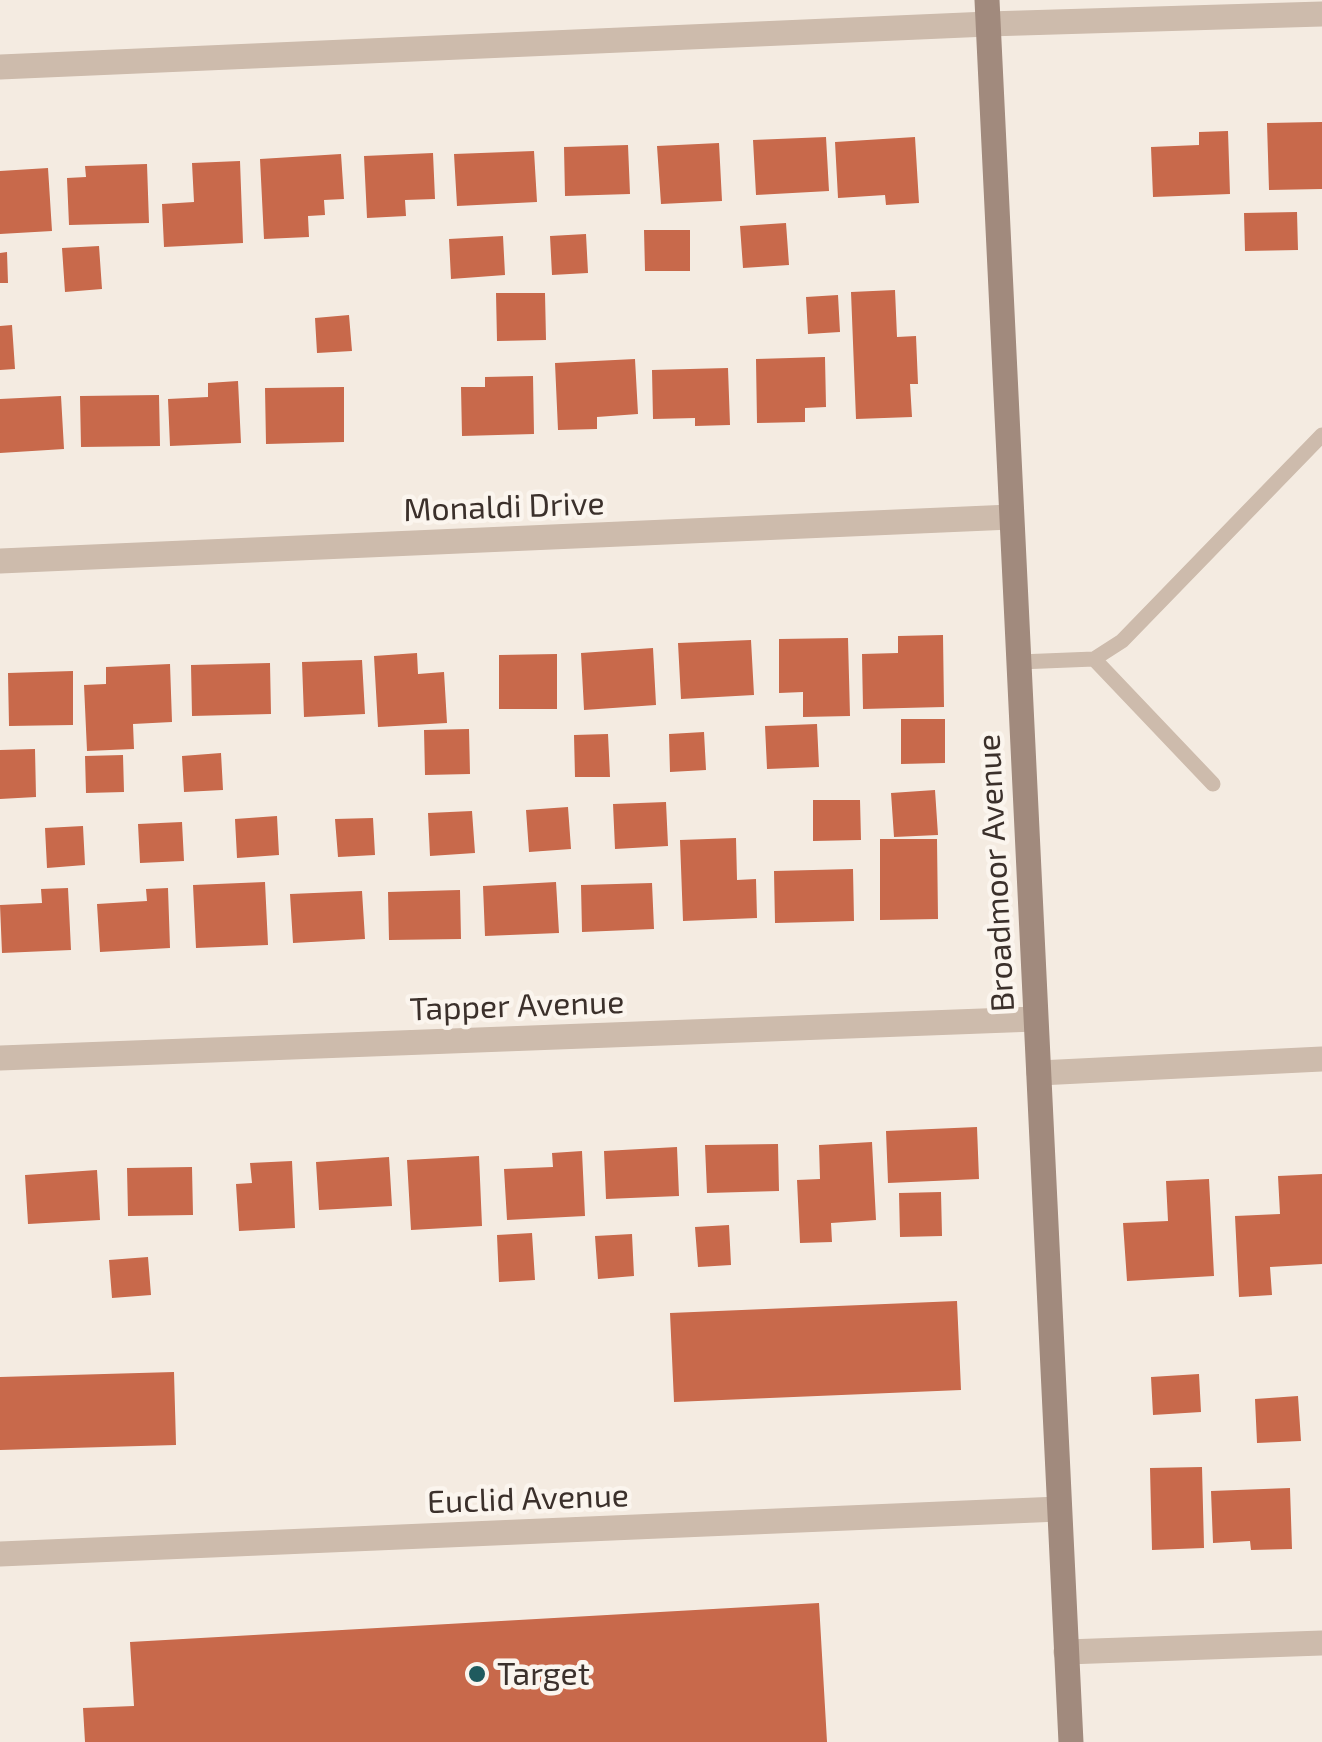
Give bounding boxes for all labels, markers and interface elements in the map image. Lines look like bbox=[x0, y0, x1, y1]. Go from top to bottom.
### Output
street label: Monaldi Drive bbox=[403, 484, 605, 530]
street label: Broadmoor Avenue bbox=[970, 733, 1022, 1013]
street label: Tapper Avenue bbox=[409, 983, 625, 1029]
street label: Euclid Avenue bbox=[426, 1476, 630, 1522]
place label: Target bbox=[497, 1655, 590, 1693]
marker: Target bbox=[466, 1663, 488, 1685]

